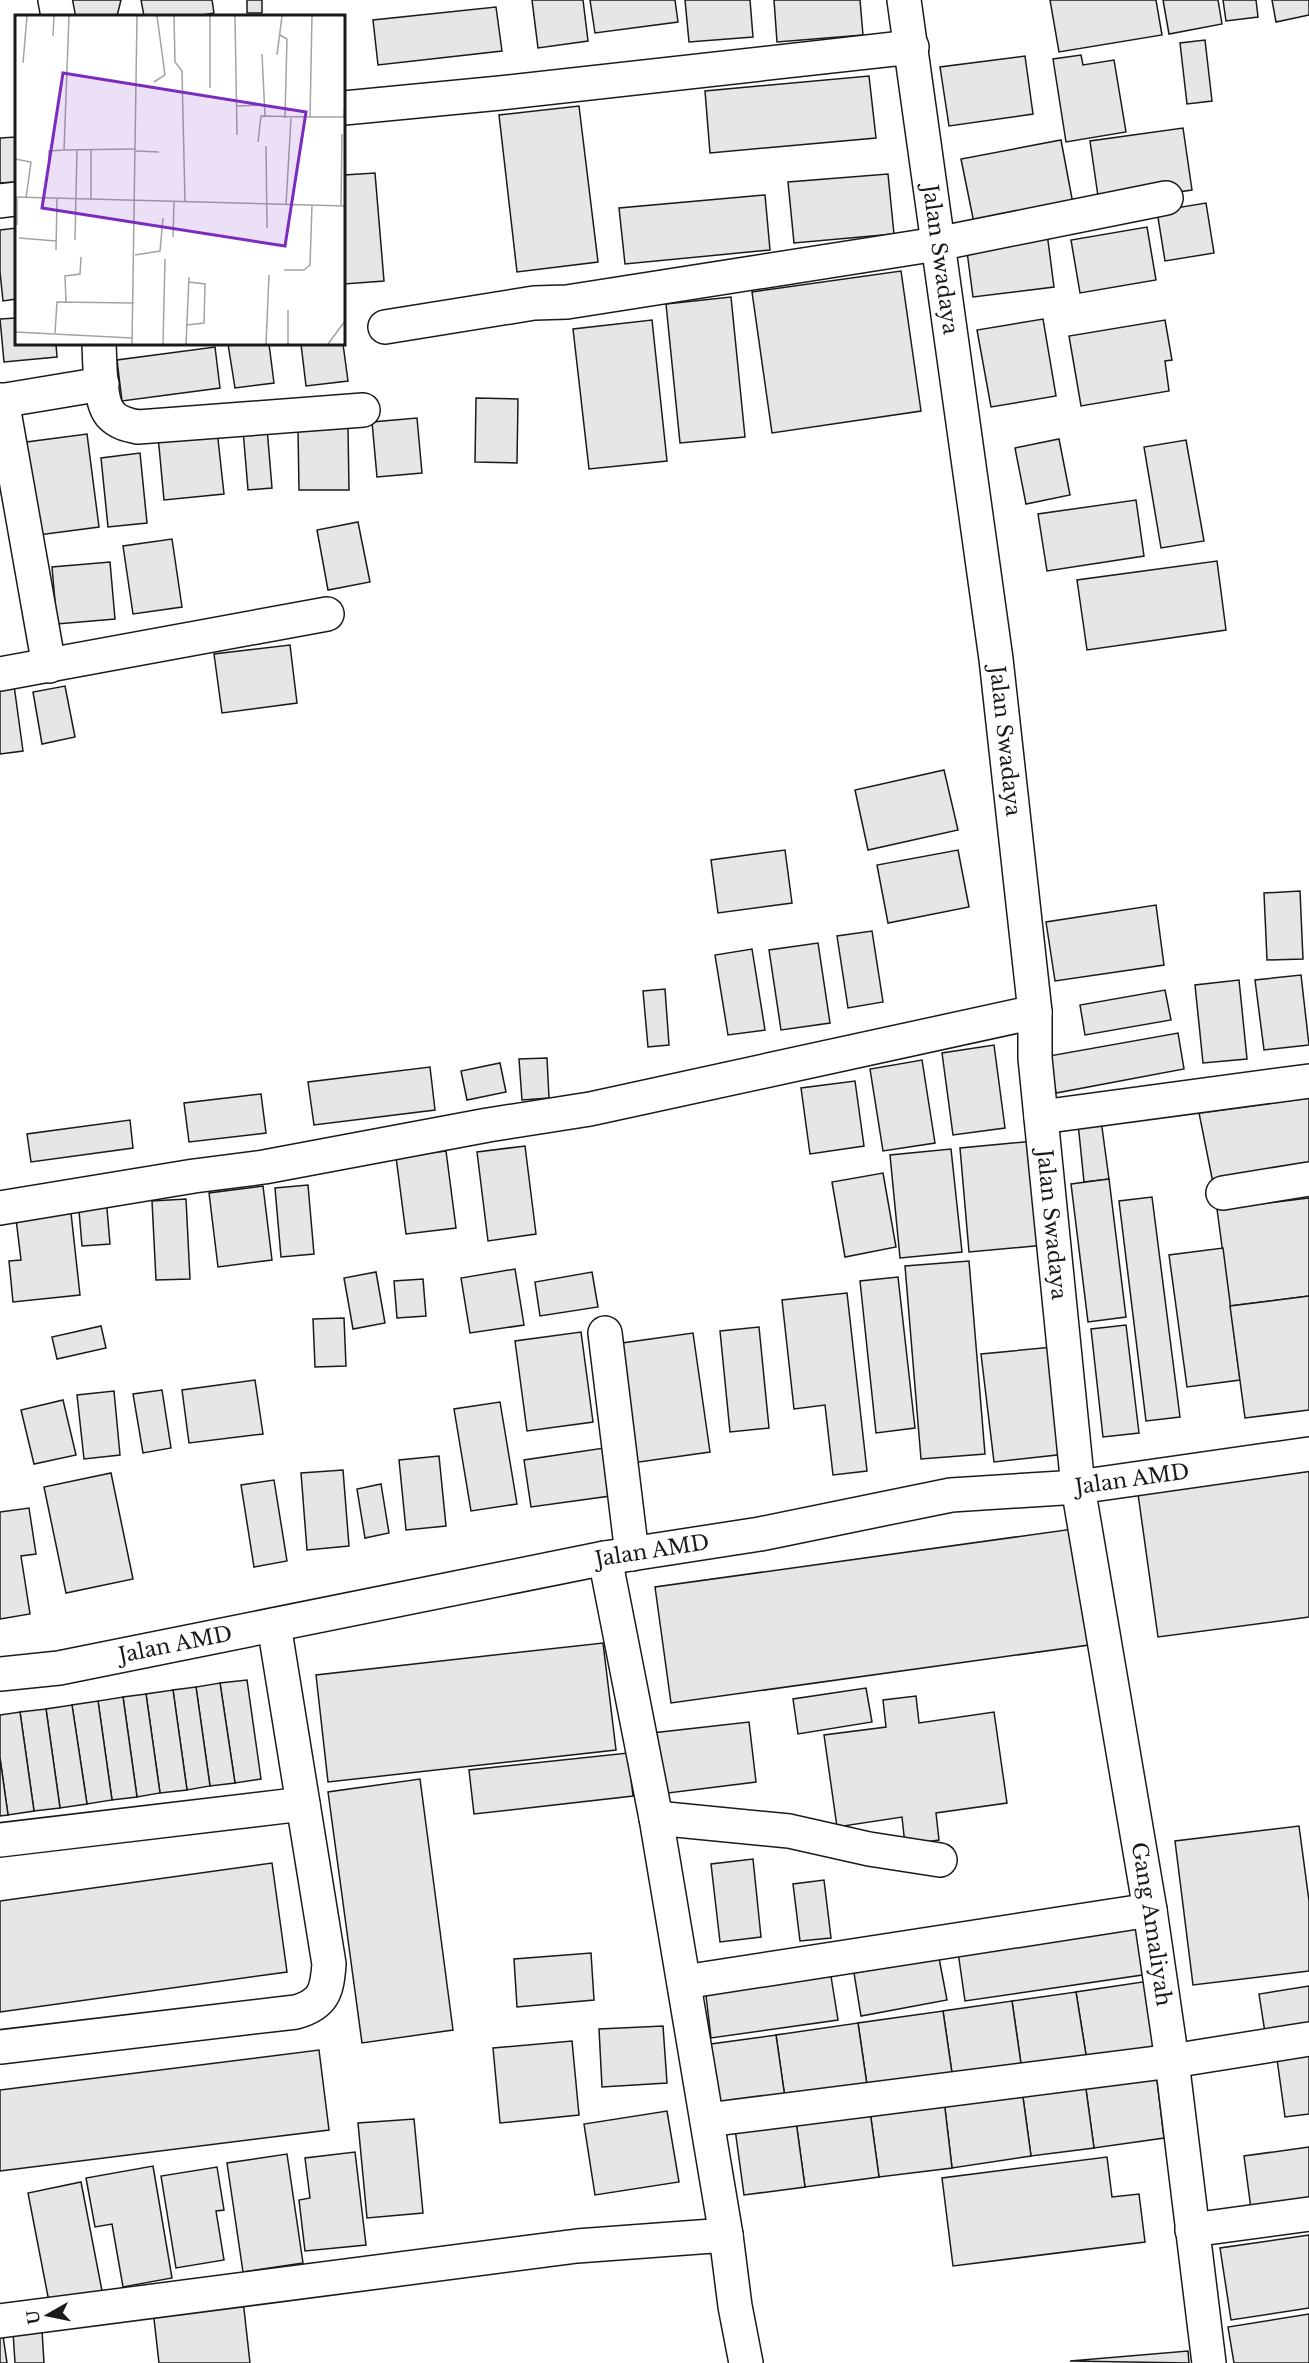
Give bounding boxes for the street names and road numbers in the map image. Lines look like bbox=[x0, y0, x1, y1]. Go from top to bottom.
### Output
street label: Jalan Swadaya bbox=[916, 180, 964, 336]
street label: Jalan Swadaya bbox=[984, 662, 1026, 818]
street label: Jalan Swadaya bbox=[1031, 1145, 1072, 1301]
street label: Jalan AMD bbox=[1070, 1458, 1191, 1501]
street label: Jalan AMD bbox=[590, 1529, 711, 1573]
street label: Jalan AMD bbox=[113, 1620, 234, 1669]
street label: Gang Amaliyah bbox=[1126, 1840, 1177, 2008]

